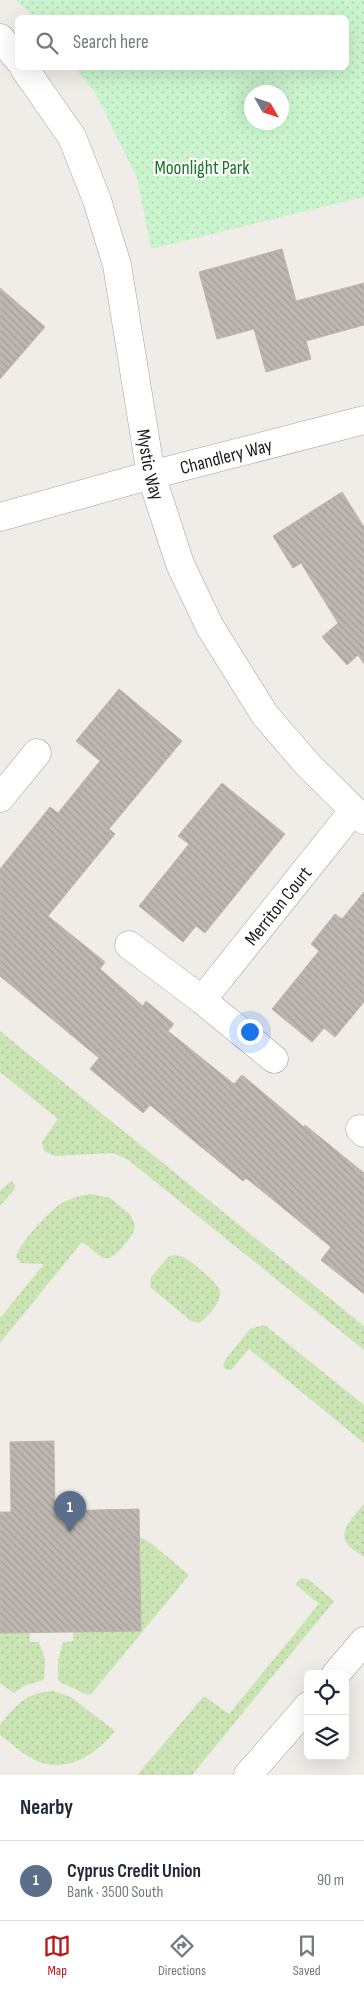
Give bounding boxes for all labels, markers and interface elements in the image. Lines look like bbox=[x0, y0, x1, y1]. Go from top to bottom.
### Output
search box bbox=[15, 15, 349, 70]
icon: search bbox=[33, 29, 61, 57]
text: Search here bbox=[73, 31, 149, 54]
north arrow bbox=[244, 85, 289, 130]
park label: Moonlight Park bbox=[154, 157, 250, 180]
street label: Mystic Way bbox=[131, 428, 169, 504]
street label: Chandlery Way bbox=[178, 434, 275, 480]
street label: Merriton Court bbox=[240, 862, 317, 950]
your location bbox=[237, 1019, 263, 1045]
pin: 1 bbox=[54, 1491, 86, 1532]
map controls bbox=[304, 1670, 349, 1760]
button: locate bbox=[304, 1670, 349, 1715]
button: layers bbox=[304, 1715, 349, 1760]
text: Nearby bbox=[20, 1795, 73, 1820]
text: Cyprus Credit Union bbox=[67, 1860, 201, 1883]
text: 1 bbox=[33, 1871, 39, 1890]
text: 90 m bbox=[317, 1871, 344, 1890]
text: Bank · 3500 South bbox=[67, 1883, 163, 1902]
tab: Map bbox=[43, 1932, 71, 1979]
tab: Directions bbox=[158, 1932, 206, 1979]
tab: Saved bbox=[293, 1932, 321, 1979]

